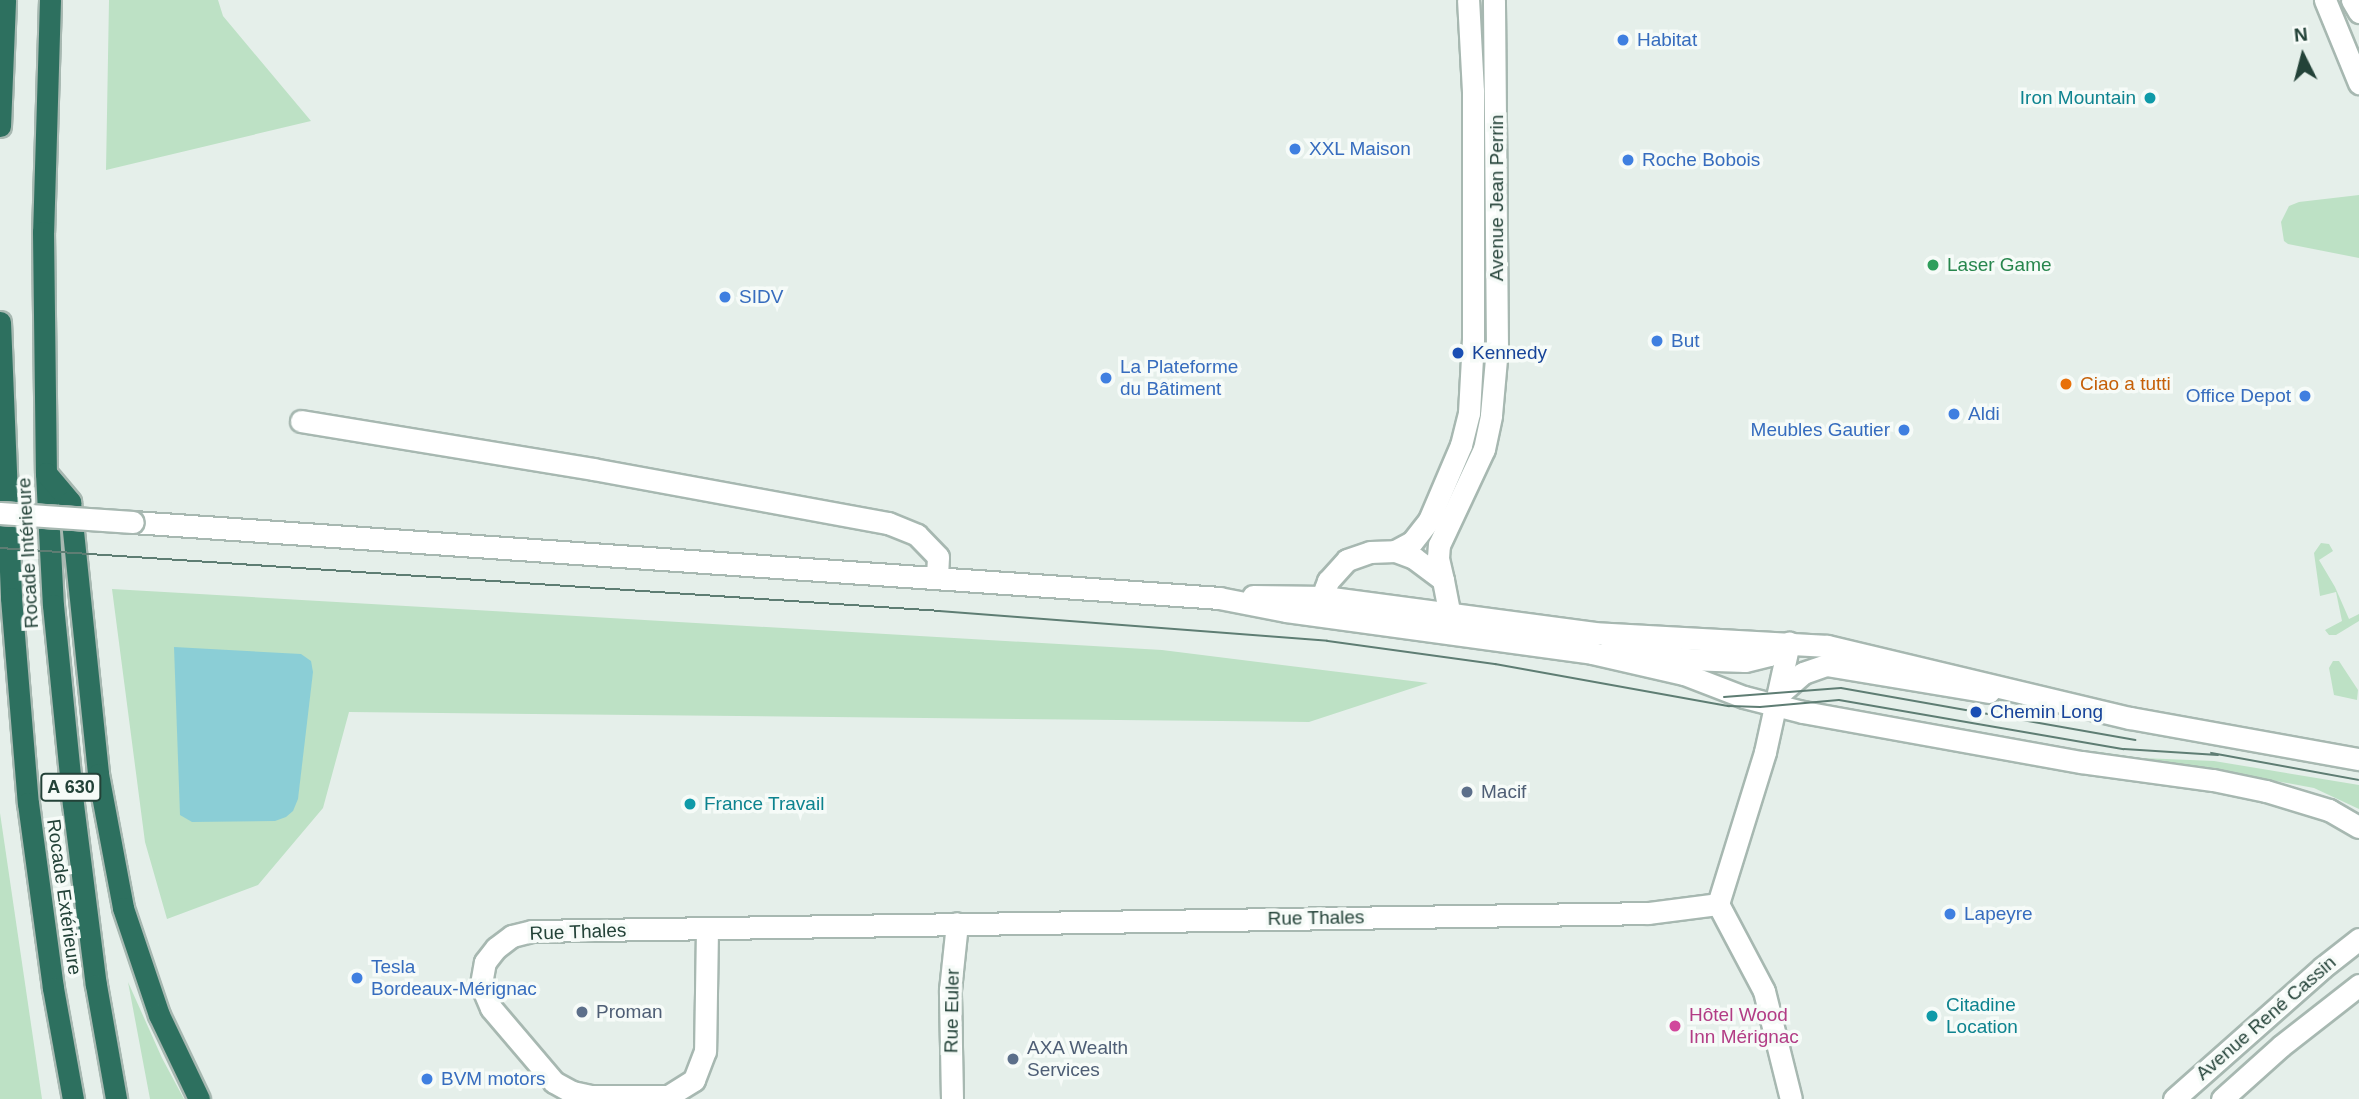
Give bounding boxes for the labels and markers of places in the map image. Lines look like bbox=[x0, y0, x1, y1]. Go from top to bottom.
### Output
place label: Habitat bbox=[1637, 29, 1697, 51]
marker: Habitat bbox=[1615, 32, 1631, 48]
place label: Iron Mountain bbox=[2020, 87, 2136, 109]
marker: Iron Mountain bbox=[2142, 90, 2158, 106]
place label: XXL Maison bbox=[1309, 138, 1411, 160]
marker: XXL Maison bbox=[1287, 141, 1303, 157]
place label: Roche Bobois bbox=[1642, 149, 1760, 171]
marker: Roche Bobois bbox=[1620, 152, 1636, 168]
place label: Laser Game bbox=[1947, 254, 2052, 276]
marker: Laser Game bbox=[1925, 257, 1941, 273]
place label: SIDV bbox=[739, 286, 783, 308]
marker: SIDV bbox=[717, 289, 733, 305]
place label: But bbox=[1671, 330, 1700, 352]
marker: But bbox=[1649, 333, 1665, 349]
place label: Kennedy bbox=[1472, 342, 1547, 364]
marker: Kennedy bbox=[1450, 345, 1466, 361]
place label: La Plateforme du Bâtiment bbox=[1120, 356, 1238, 400]
marker: La Plateforme du Bâtiment bbox=[1098, 370, 1114, 386]
place label: Ciao a tutti bbox=[2080, 373, 2171, 395]
marker: Ciao a tutti bbox=[2058, 376, 2074, 392]
place label: Office Depot bbox=[2186, 385, 2291, 407]
marker: Office Depot bbox=[2297, 388, 2313, 404]
place label: Aldi bbox=[1968, 403, 2000, 425]
marker: Aldi bbox=[1946, 406, 1962, 422]
place label: Meubles Gautier bbox=[1751, 419, 1890, 441]
marker: Meubles Gautier bbox=[1896, 422, 1912, 438]
place label: Chemin Long bbox=[1990, 701, 2103, 723]
marker: Chemin Long bbox=[1968, 704, 1984, 720]
place label: Macif bbox=[1481, 781, 1526, 803]
marker: Macif bbox=[1459, 784, 1475, 800]
place label: France Travail bbox=[704, 793, 825, 815]
marker: France Travail bbox=[682, 796, 698, 812]
place label: Lapeyre bbox=[1964, 903, 2033, 925]
marker: Lapeyre bbox=[1942, 906, 1958, 922]
place label: Tesla Bordeaux-Mérignac bbox=[371, 956, 537, 1000]
marker: Tesla Bordeaux-Mérignac bbox=[349, 970, 365, 986]
place label: Citadine Location bbox=[1946, 994, 2018, 1038]
place label: Proman bbox=[596, 1001, 663, 1023]
marker: Proman bbox=[574, 1004, 590, 1020]
place label: Hôtel Wood Inn Mérignac bbox=[1689, 1004, 1799, 1048]
marker: Citadine Location bbox=[1924, 1008, 1940, 1024]
marker: Hôtel Wood Inn Mérignac bbox=[1667, 1018, 1683, 1034]
place label: AXA Wealth Services bbox=[1027, 1037, 1129, 1081]
marker: AXA Wealth Services bbox=[1005, 1051, 1021, 1067]
place label: BVM motors bbox=[441, 1068, 546, 1090]
marker: BVM motors bbox=[419, 1071, 435, 1087]

